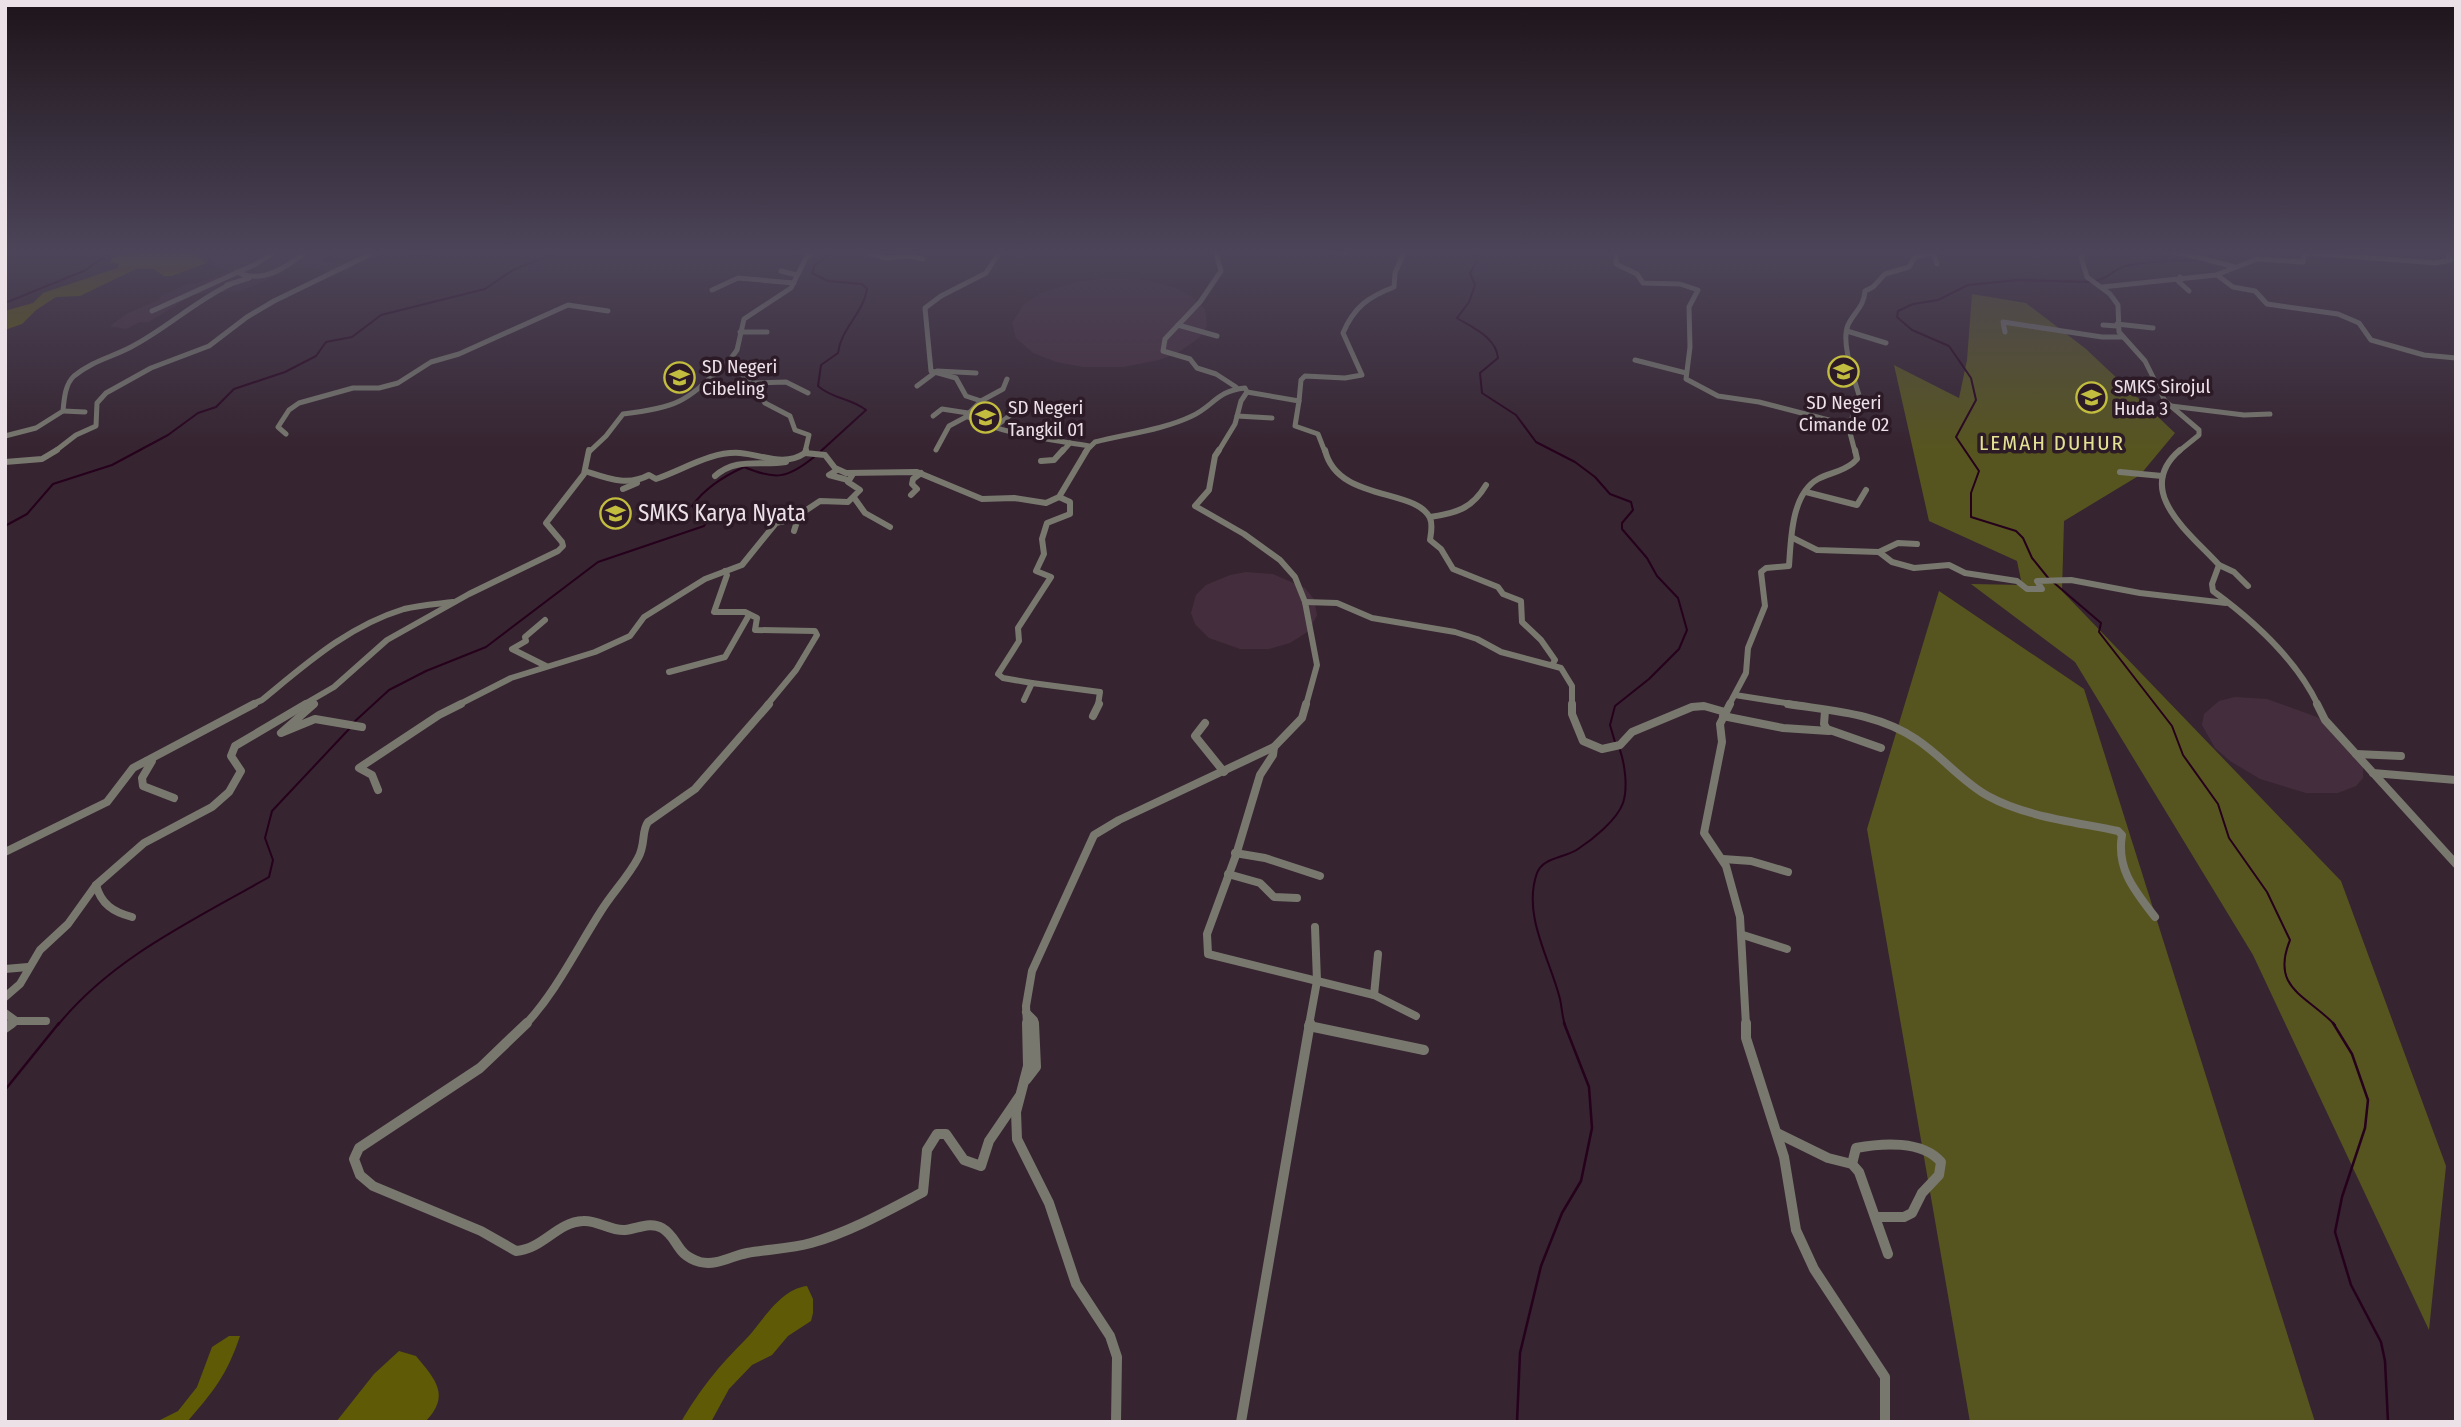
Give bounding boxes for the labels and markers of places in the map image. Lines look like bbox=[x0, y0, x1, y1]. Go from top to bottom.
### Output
school or university icon: SD Negeri Cimande 02 bbox=[1827, 354, 1861, 388]
place label: SD Negeri Cibeling bbox=[702, 355, 777, 400]
school or university icon: SD Negeri Cibeling bbox=[662, 360, 696, 394]
place label: SMKS Sirojul Huda 3 bbox=[2114, 375, 2211, 420]
school or university icon: SMKS Sirojul Huda 3 bbox=[2074, 380, 2108, 414]
place label: SD Negeri Cimande 02 bbox=[1799, 391, 1889, 436]
place label: SD Negeri Tangkil 01 bbox=[1008, 396, 1084, 441]
school or university icon: SD Negeri Tangkil 01 bbox=[968, 401, 1002, 435]
school or university icon: SMKS Karya Nyata bbox=[598, 496, 632, 530]
place label: SMKS Karya Nyata bbox=[638, 499, 806, 527]

